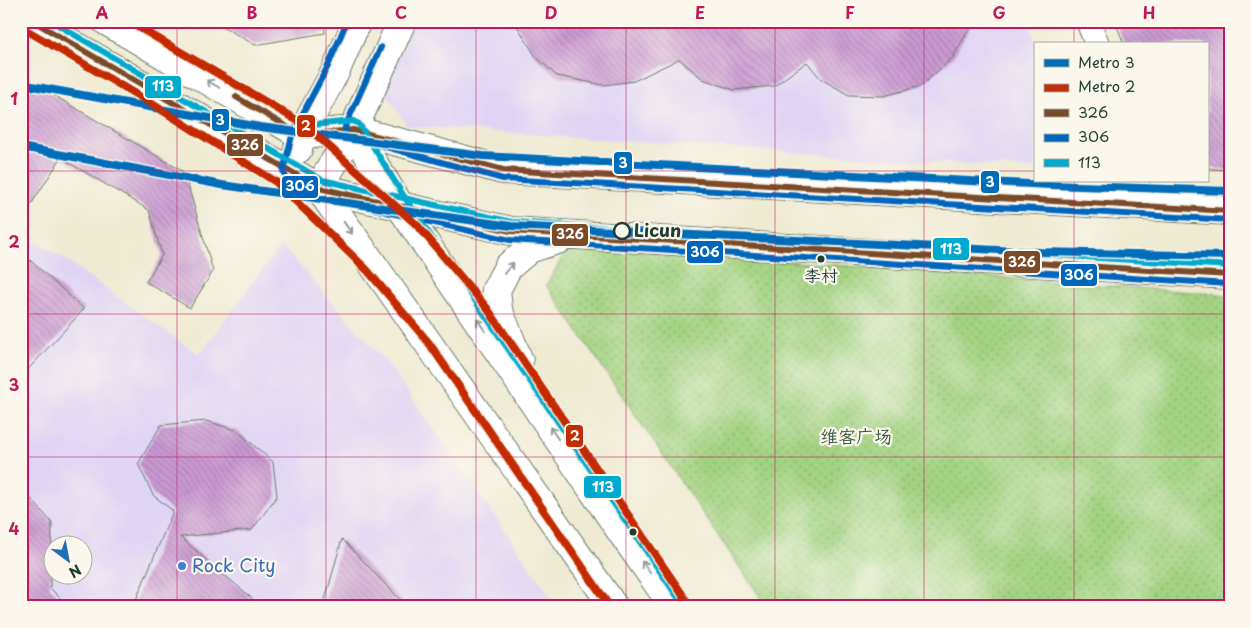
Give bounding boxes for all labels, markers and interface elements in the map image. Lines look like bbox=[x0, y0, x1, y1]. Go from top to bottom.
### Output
text: A bbox=[96, 0, 109, 24]
text: B bbox=[247, 0, 258, 24]
text: C bbox=[395, 0, 407, 24]
text: D bbox=[545, 0, 557, 24]
text: E bbox=[695, 0, 705, 24]
text: F bbox=[845, 0, 855, 24]
text: G bbox=[992, 0, 1006, 24]
text: H bbox=[1143, 0, 1155, 24]
legend bbox=[1034, 42, 1208, 182]
text: Metro 3 bbox=[1078, 50, 1135, 73]
text: Metro 2 bbox=[1078, 74, 1135, 97]
line badge: 113 bbox=[144, 75, 182, 99]
text: 113 bbox=[152, 75, 174, 96]
one-way arrow bbox=[207, 78, 221, 88]
text: 1 bbox=[10, 86, 18, 110]
text: 326 bbox=[1078, 100, 1108, 123]
line badge: 3 bbox=[211, 108, 230, 132]
text: 3 bbox=[215, 109, 225, 130]
line badge: 2 bbox=[296, 114, 316, 138]
text: 2 bbox=[301, 115, 311, 136]
text: 306 bbox=[1078, 124, 1109, 147]
line badge: 326 bbox=[226, 133, 264, 157]
text: 326 bbox=[231, 134, 259, 155]
text: 113 bbox=[1078, 150, 1101, 173]
line badge: 3 bbox=[613, 151, 633, 175]
text: 3 bbox=[618, 152, 628, 173]
line badge: 3 bbox=[980, 170, 1000, 194]
text: 3 bbox=[985, 171, 995, 192]
line badge: 306 bbox=[281, 175, 319, 199]
text: 306 bbox=[285, 175, 315, 196]
place label: Licun bbox=[634, 216, 681, 243]
one-way arrow bbox=[342, 221, 353, 234]
marker: Licun bbox=[613, 222, 631, 240]
line badge: 326 bbox=[551, 223, 589, 247]
text: 326 bbox=[556, 223, 584, 244]
text: 2 bbox=[8, 229, 20, 253]
line badge: 113 bbox=[932, 237, 970, 261]
text: 113 bbox=[940, 238, 962, 259]
line badge: 306 bbox=[686, 240, 724, 264]
text: 306 bbox=[690, 241, 720, 262]
line badge: 326 bbox=[1003, 250, 1041, 274]
text: 326 bbox=[1008, 251, 1036, 272]
marker: 李村 bbox=[816, 254, 826, 264]
one-way arrow bbox=[504, 261, 515, 274]
place label: 李村 bbox=[804, 262, 838, 288]
line badge: 306 bbox=[1060, 263, 1098, 287]
text: 306 bbox=[1064, 264, 1094, 285]
one-way arrow bbox=[476, 318, 486, 332]
text: 3 bbox=[9, 372, 19, 396]
park label: 维客广场 bbox=[820, 422, 892, 449]
line badge: 2 bbox=[565, 424, 584, 448]
text: 2 bbox=[570, 425, 580, 446]
one-way arrow bbox=[549, 426, 559, 440]
line badge: 113 bbox=[583, 475, 622, 499]
text: 113 bbox=[592, 476, 614, 497]
text: 4 bbox=[9, 516, 20, 540]
unlabelled marker bbox=[628, 527, 638, 537]
north arrow bbox=[42, 536, 92, 586]
place label: Rock City bbox=[192, 551, 276, 578]
text: N bbox=[65, 560, 85, 583]
marker: Rock City bbox=[176, 560, 188, 572]
one-way arrow bbox=[641, 560, 651, 574]

